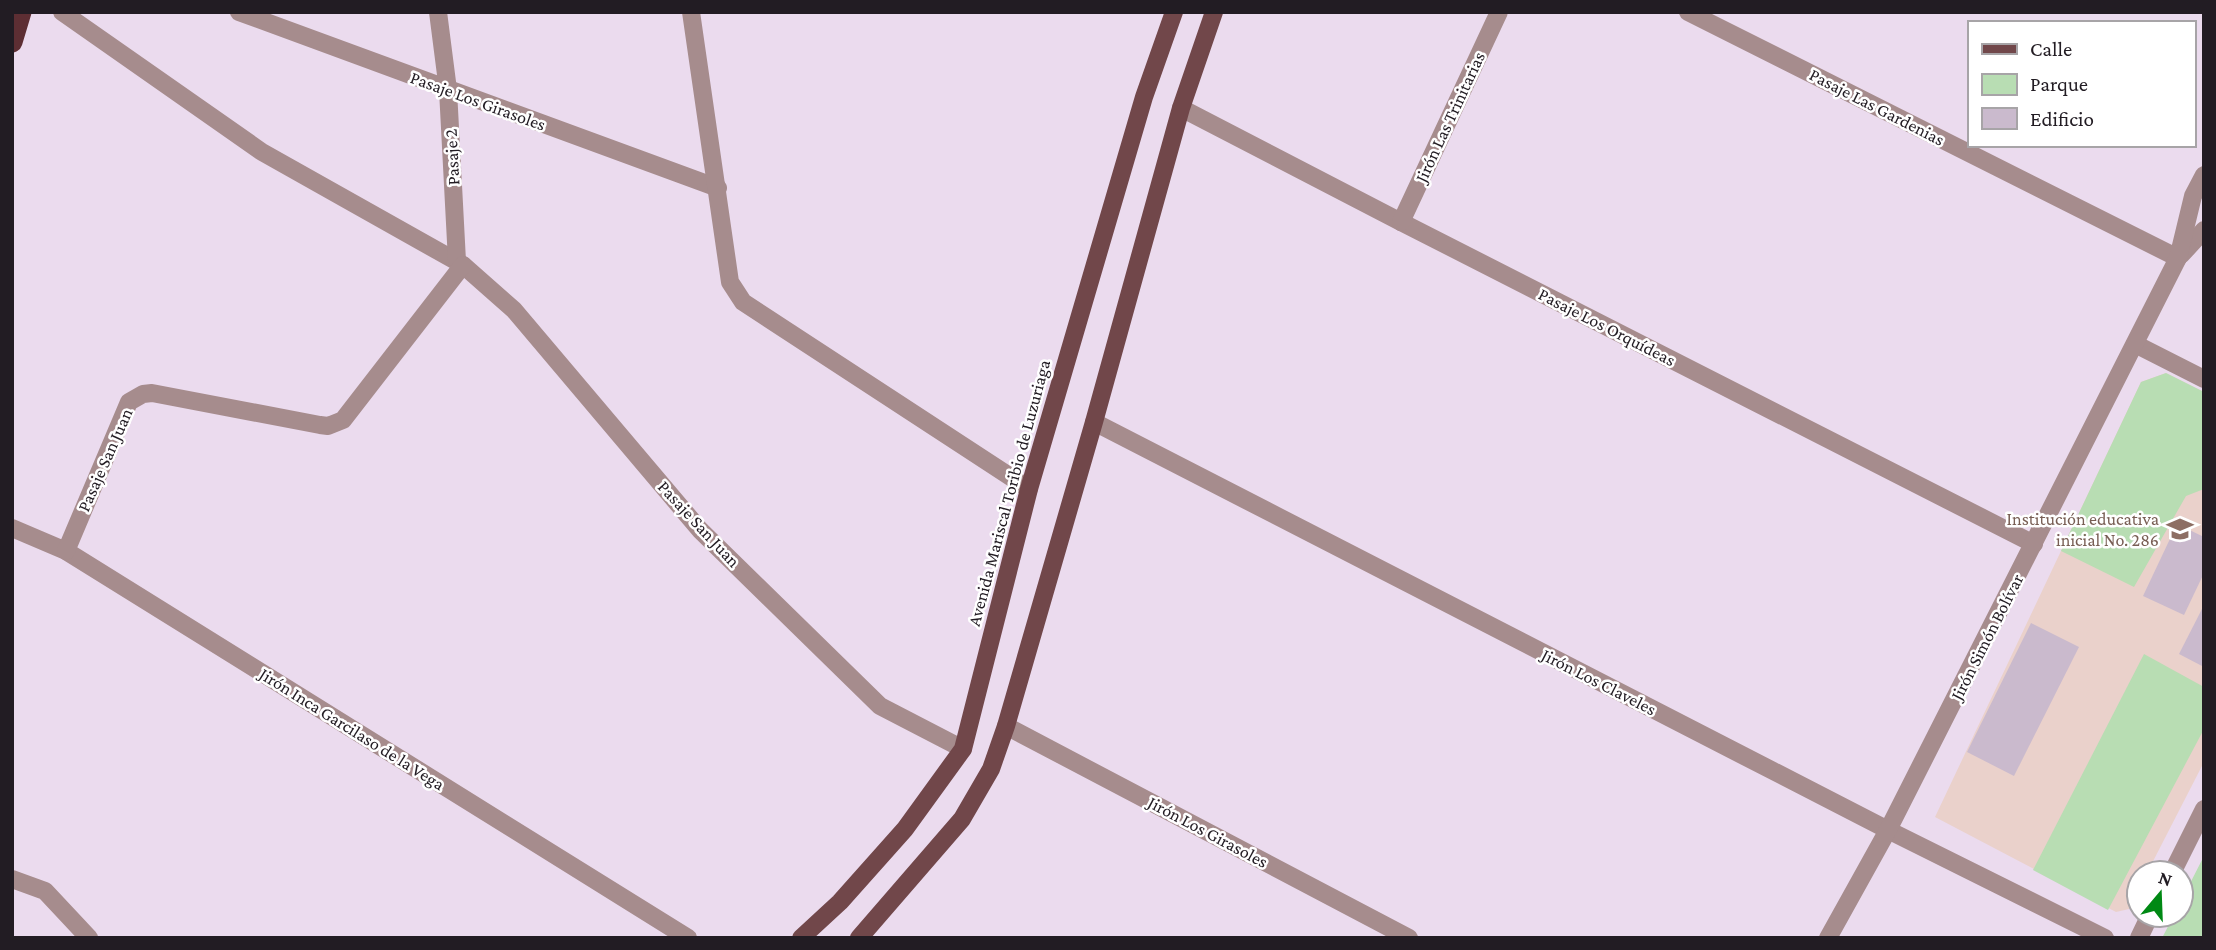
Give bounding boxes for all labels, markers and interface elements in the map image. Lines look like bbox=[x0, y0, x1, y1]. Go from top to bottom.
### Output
legend bbox=[1968, 21, 2195, 147]
text: Calle bbox=[2030, 37, 2072, 61]
street label: Jirón Las Trinitarias bbox=[1410, 48, 1489, 187]
street label: Pasaje Las Gardenias bbox=[1806, 64, 1948, 151]
street label: Pasaje Los Girasoles bbox=[407, 67, 548, 136]
text: Parque bbox=[2030, 72, 2088, 96]
text: Edificio bbox=[2030, 107, 2094, 131]
street label: Pasaje 2 bbox=[441, 128, 464, 186]
street label: Pasaje Los Orquídeas bbox=[1535, 284, 1679, 371]
street label: Avenida Mariscal Toribio de Luzuriaga bbox=[964, 358, 1054, 628]
street label: Pasaje San Juan bbox=[73, 405, 138, 515]
street label: Pasaje San Juan bbox=[653, 477, 744, 572]
place label: Institución educativa inicial No. 286 bbox=[2007, 509, 2159, 550]
school or university icon: Institución educativa inicial No. 286 bbox=[2165, 514, 2195, 544]
street label: Jirón Simón Bolívar bbox=[1946, 570, 2028, 705]
street label: Jirón Los Claveles bbox=[1537, 644, 1660, 719]
street label: Jirón Inca Garcilaso de la Vega bbox=[254, 663, 448, 794]
street label: Jirón Los Girasoles bbox=[1143, 791, 1271, 872]
north arrow bbox=[2125, 859, 2195, 929]
text: N bbox=[2156, 866, 2175, 890]

